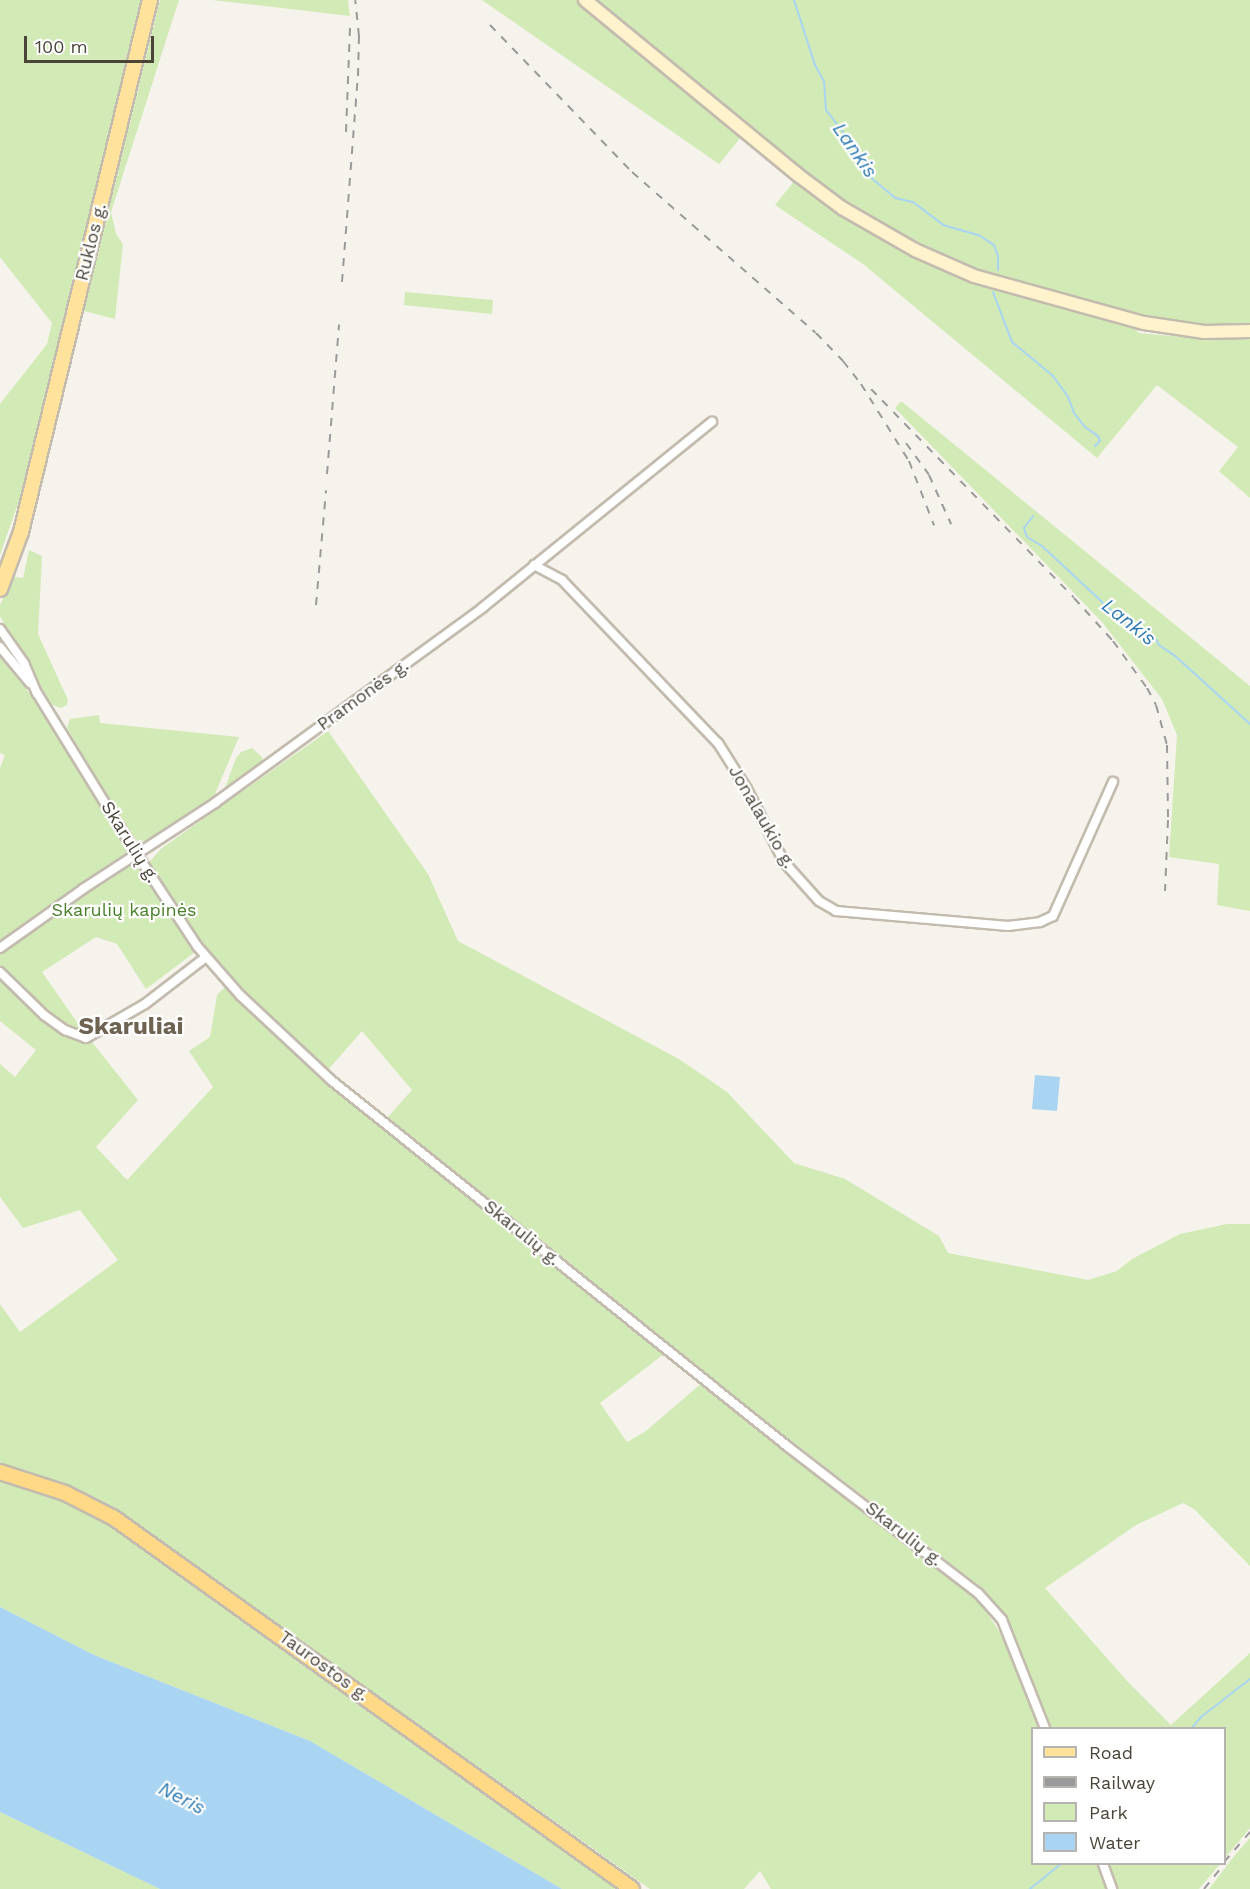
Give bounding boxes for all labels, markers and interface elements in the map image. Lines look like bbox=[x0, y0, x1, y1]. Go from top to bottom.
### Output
scale bar bbox=[27, 24, 158, 62]
text: 100 m bbox=[35, 36, 88, 57]
water label: Lankis bbox=[827, 118, 883, 182]
street label: Ruklos g. bbox=[71, 201, 111, 283]
water label: Lankis bbox=[1097, 593, 1161, 651]
street label: Pramonės g. bbox=[313, 655, 413, 735]
street label: Jonalaukio g. bbox=[724, 762, 800, 872]
street label: Skarulių g. bbox=[96, 797, 164, 887]
park label: Skarulių kapinės bbox=[51, 899, 197, 921]
district label: Skaruliai bbox=[78, 1013, 184, 1041]
street label: Skarulių g. bbox=[479, 1196, 565, 1270]
street label: Skarulių g. bbox=[861, 1497, 947, 1571]
street label: Taurostos g. bbox=[275, 1626, 373, 1706]
legend bbox=[1031, 1727, 1226, 1865]
text: Road bbox=[1089, 1742, 1133, 1763]
text: Railway bbox=[1089, 1772, 1155, 1793]
water label: Neris bbox=[155, 1776, 209, 1820]
text: Park bbox=[1089, 1802, 1128, 1823]
text: Water bbox=[1089, 1832, 1141, 1853]

